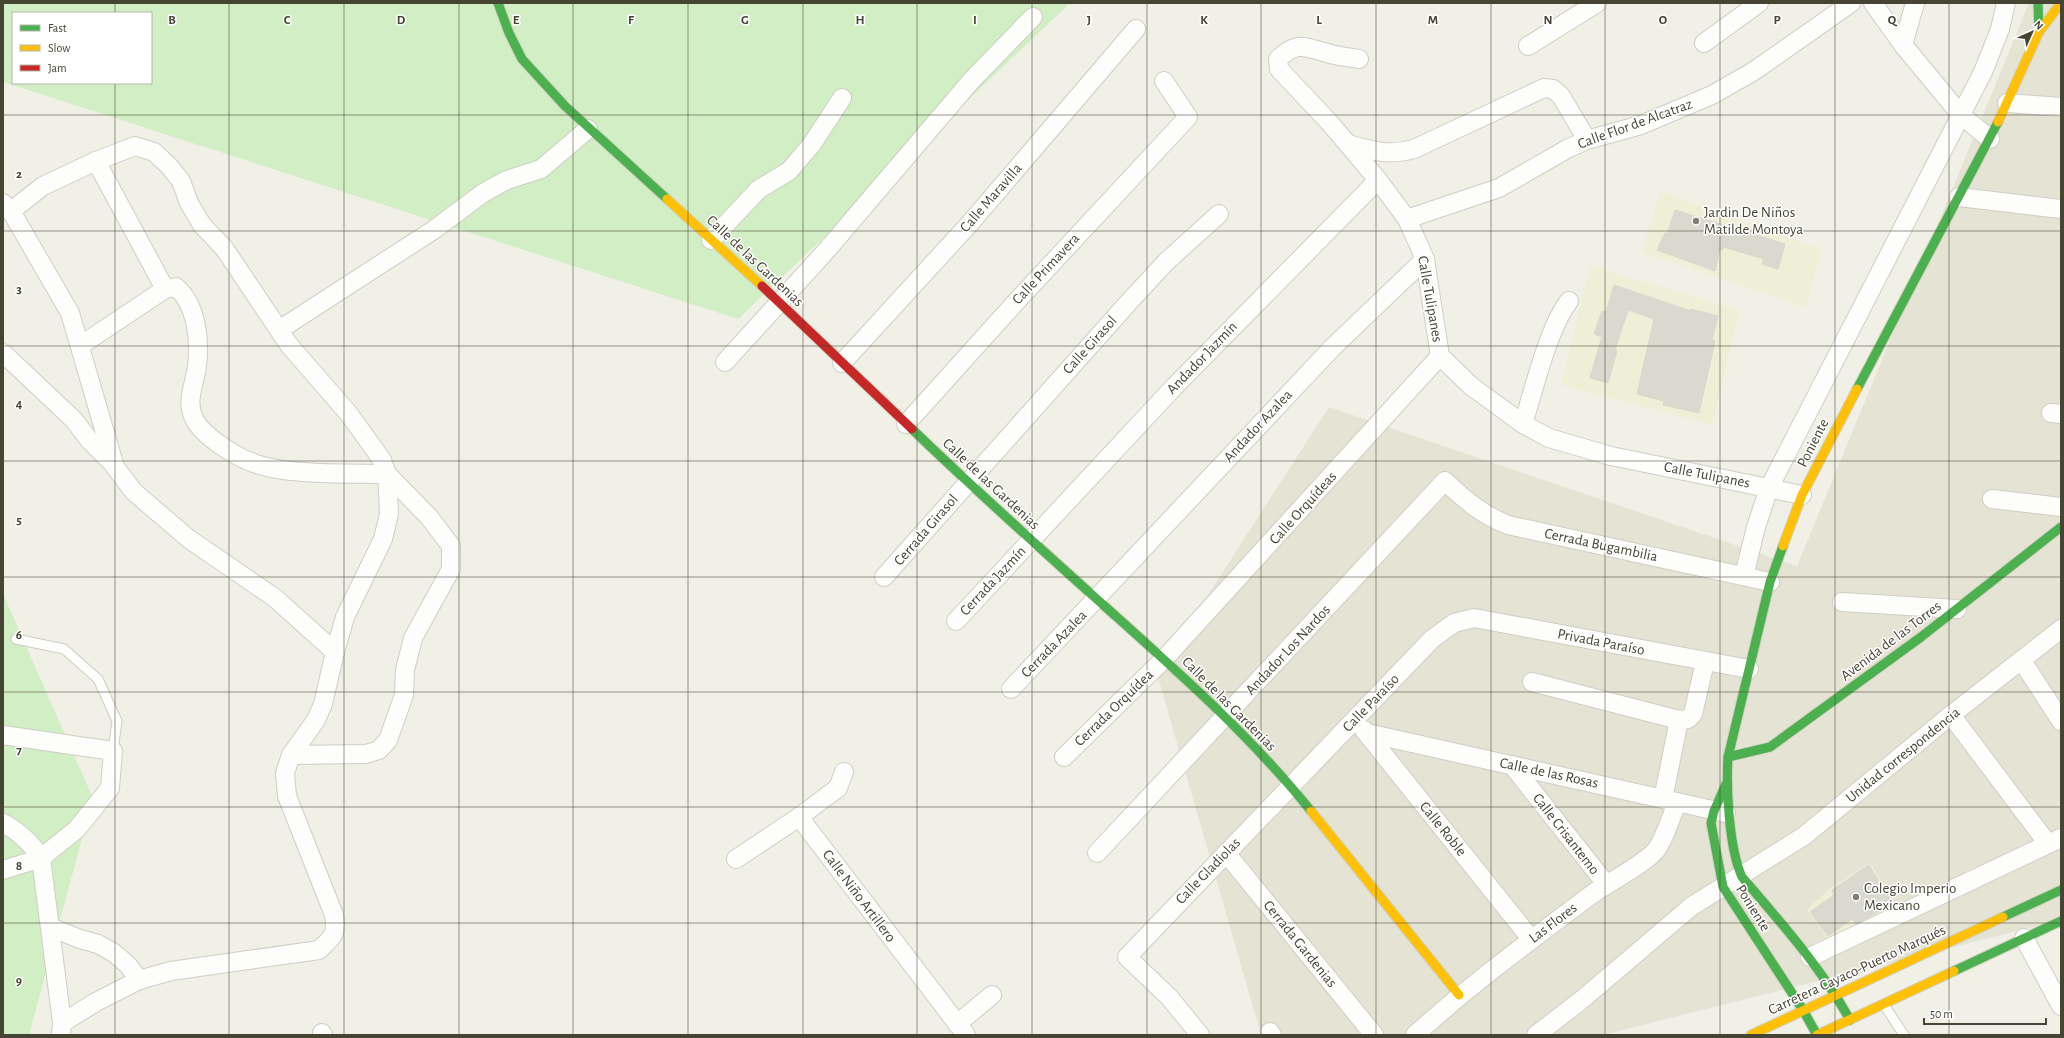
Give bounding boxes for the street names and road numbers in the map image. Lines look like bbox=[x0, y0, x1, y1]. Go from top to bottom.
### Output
street label: Calle Flor de Alcatraz bbox=[1576, 96, 1694, 152]
street label: Calle Maravilla bbox=[957, 161, 1025, 235]
street label: Calle de las Gardenias bbox=[704, 212, 806, 310]
street label: Calle Primavera bbox=[1009, 231, 1083, 307]
street label: Calle Tulipanes bbox=[1415, 255, 1445, 343]
street label: Calle Girasol bbox=[1060, 313, 1120, 377]
street label: Andador Jazmín bbox=[1164, 319, 1240, 397]
street label: Andador Azalea bbox=[1221, 387, 1295, 465]
street label: Poniente bbox=[1795, 416, 1832, 470]
street label: Calle de las Gardenias bbox=[940, 435, 1042, 533]
street label: Calle Tulipanes bbox=[1663, 459, 1751, 491]
street label: Calle Orquídeas bbox=[1267, 469, 1339, 547]
street label: Cerrada Girasol bbox=[891, 492, 961, 568]
street label: Cerrada Bugambilia bbox=[1543, 526, 1659, 564]
street label: Cerrada Jazmín bbox=[957, 543, 1029, 619]
street label: Avenida de las Torres bbox=[1838, 598, 1944, 684]
street label: Andador Los Nardos bbox=[1243, 602, 1333, 698]
street label: Cerrada Azalea bbox=[1018, 607, 1090, 681]
street label: Privada Paraíso bbox=[1556, 626, 1646, 658]
street label: Calle de las Gardenias bbox=[1179, 654, 1279, 754]
street label: Cerrada Orquídea bbox=[1072, 667, 1156, 749]
street label: Calle Paraíso bbox=[1340, 671, 1402, 735]
street label: Unidad correspondencia bbox=[1843, 704, 1963, 805]
street label: Calle de las Rosas bbox=[1498, 755, 1600, 791]
street label: Calle Crisantemo bbox=[1530, 791, 1602, 877]
street label: Calle Roble bbox=[1417, 799, 1469, 859]
street label: Calle Gladiolas bbox=[1173, 835, 1243, 907]
street label: Calle Niño Artillero bbox=[820, 847, 898, 945]
street label: Poniente bbox=[1733, 882, 1773, 934]
street label: Cerrada Gardenias bbox=[1260, 898, 1340, 990]
street label: Las Flores bbox=[1526, 900, 1580, 946]
street label: Carretera Cayaco-Puerto Marqués bbox=[1766, 922, 1948, 1018]

